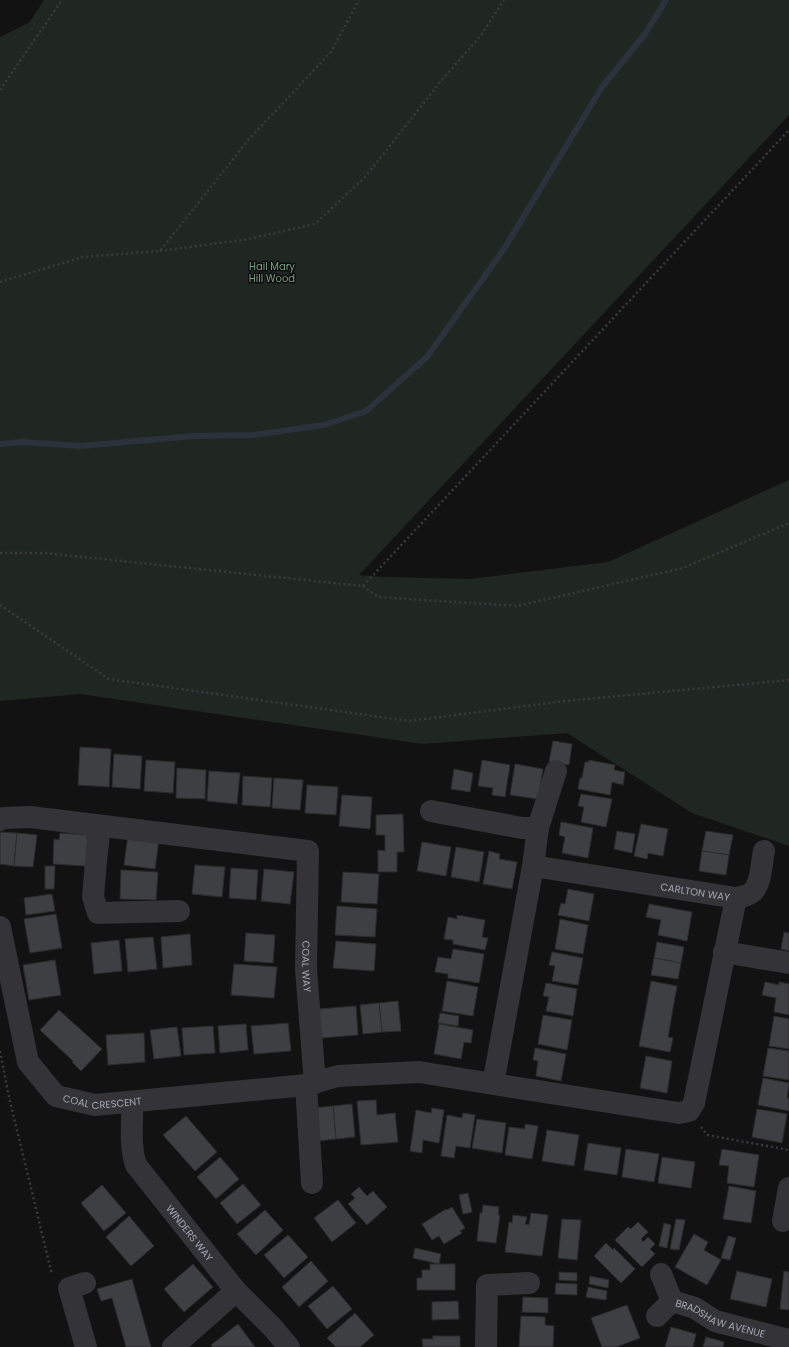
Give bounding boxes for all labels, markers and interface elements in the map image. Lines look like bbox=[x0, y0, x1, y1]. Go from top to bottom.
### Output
park label: Hail Mary Hill Wood bbox=[249, 259, 295, 286]
street label: CARLTON WAY bbox=[659, 879, 731, 905]
street label: COAL WAY bbox=[298, 940, 315, 993]
street label: COAL CRESCENT bbox=[61, 1091, 143, 1113]
street label: WINDERS WAY bbox=[162, 1202, 217, 1265]
street label: BRADSHAW AVENUE bbox=[673, 1295, 767, 1342]

